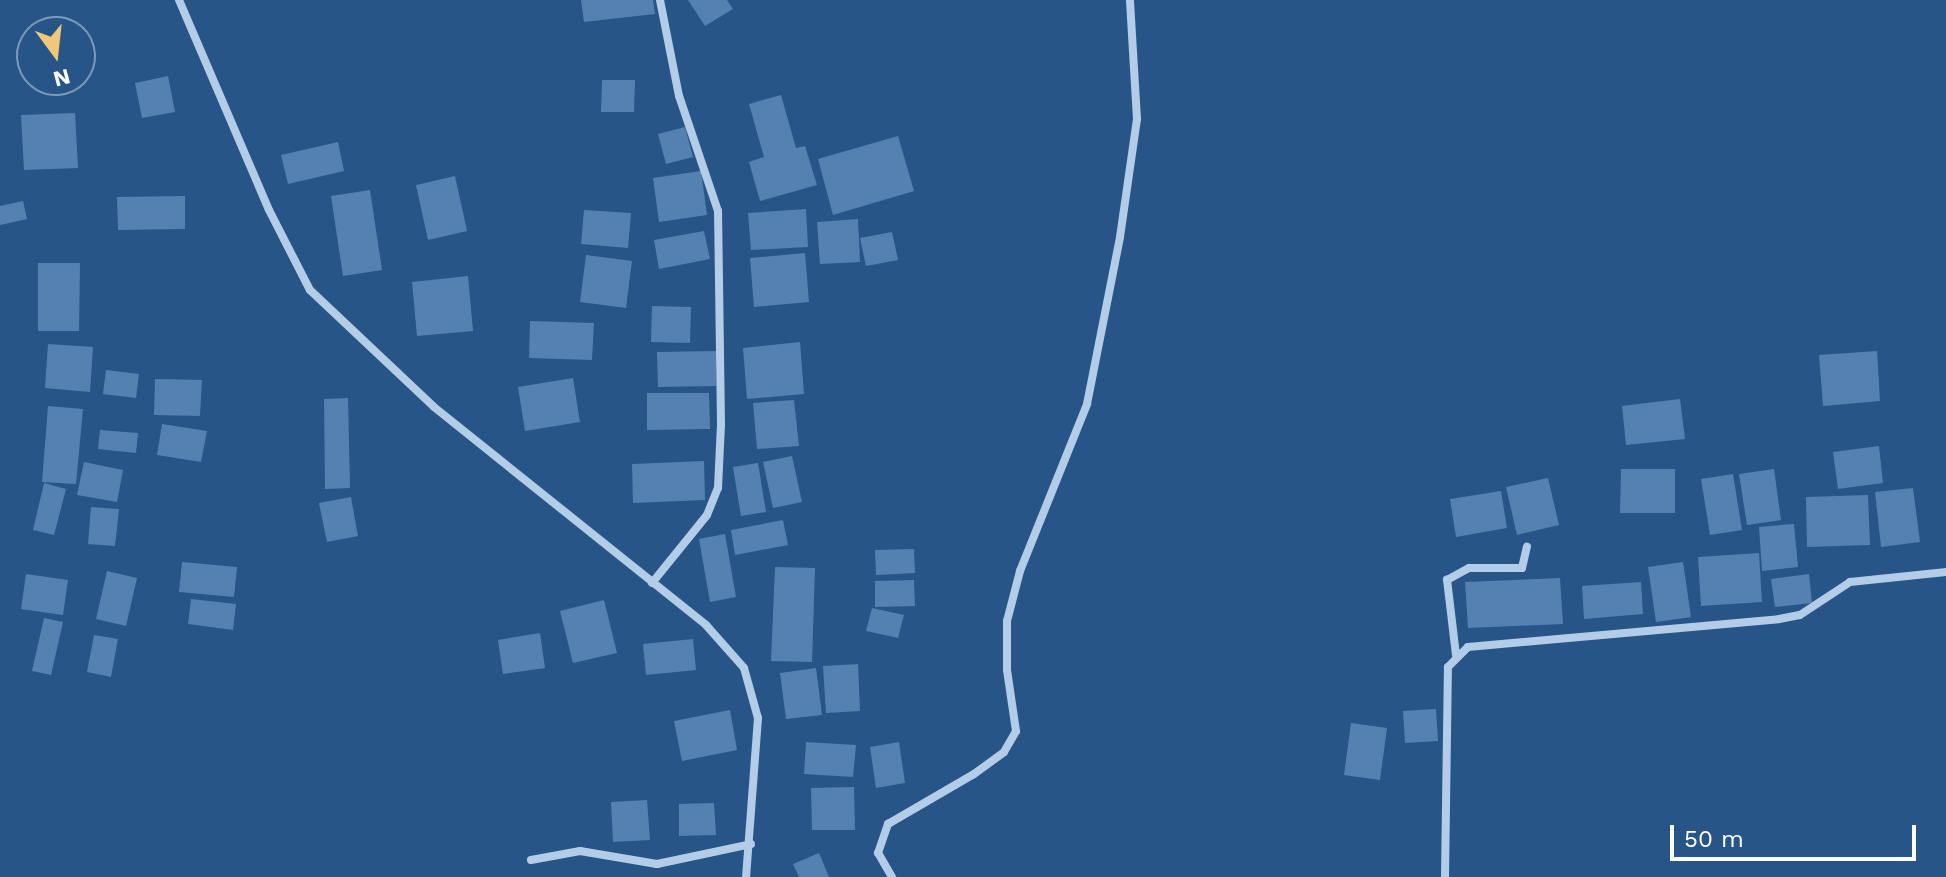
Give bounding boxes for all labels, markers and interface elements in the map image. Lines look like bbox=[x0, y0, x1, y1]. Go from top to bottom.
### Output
north arrow bbox=[16, 16, 96, 96]
text: N bbox=[51, 64, 73, 92]
scale bar bbox=[1674, 809, 1920, 859]
text: 50 m bbox=[1684, 825, 1744, 853]

